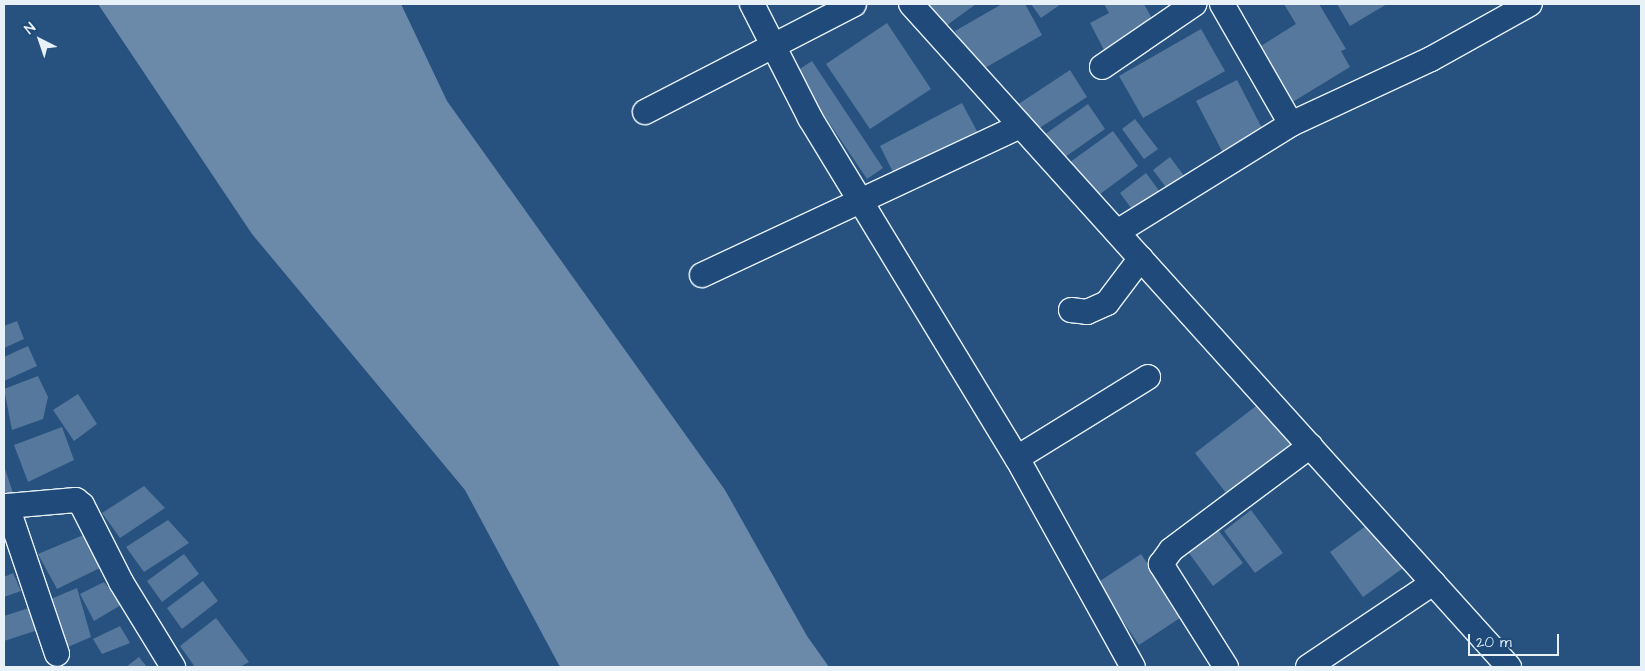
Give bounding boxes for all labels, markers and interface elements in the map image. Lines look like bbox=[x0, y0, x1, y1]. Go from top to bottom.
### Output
north arrow bbox=[15, 15, 65, 65]
text: N bbox=[20, 18, 40, 39]
scale bar bbox=[1470, 624, 1561, 656]
text: 20 m bbox=[1476, 632, 1512, 653]

